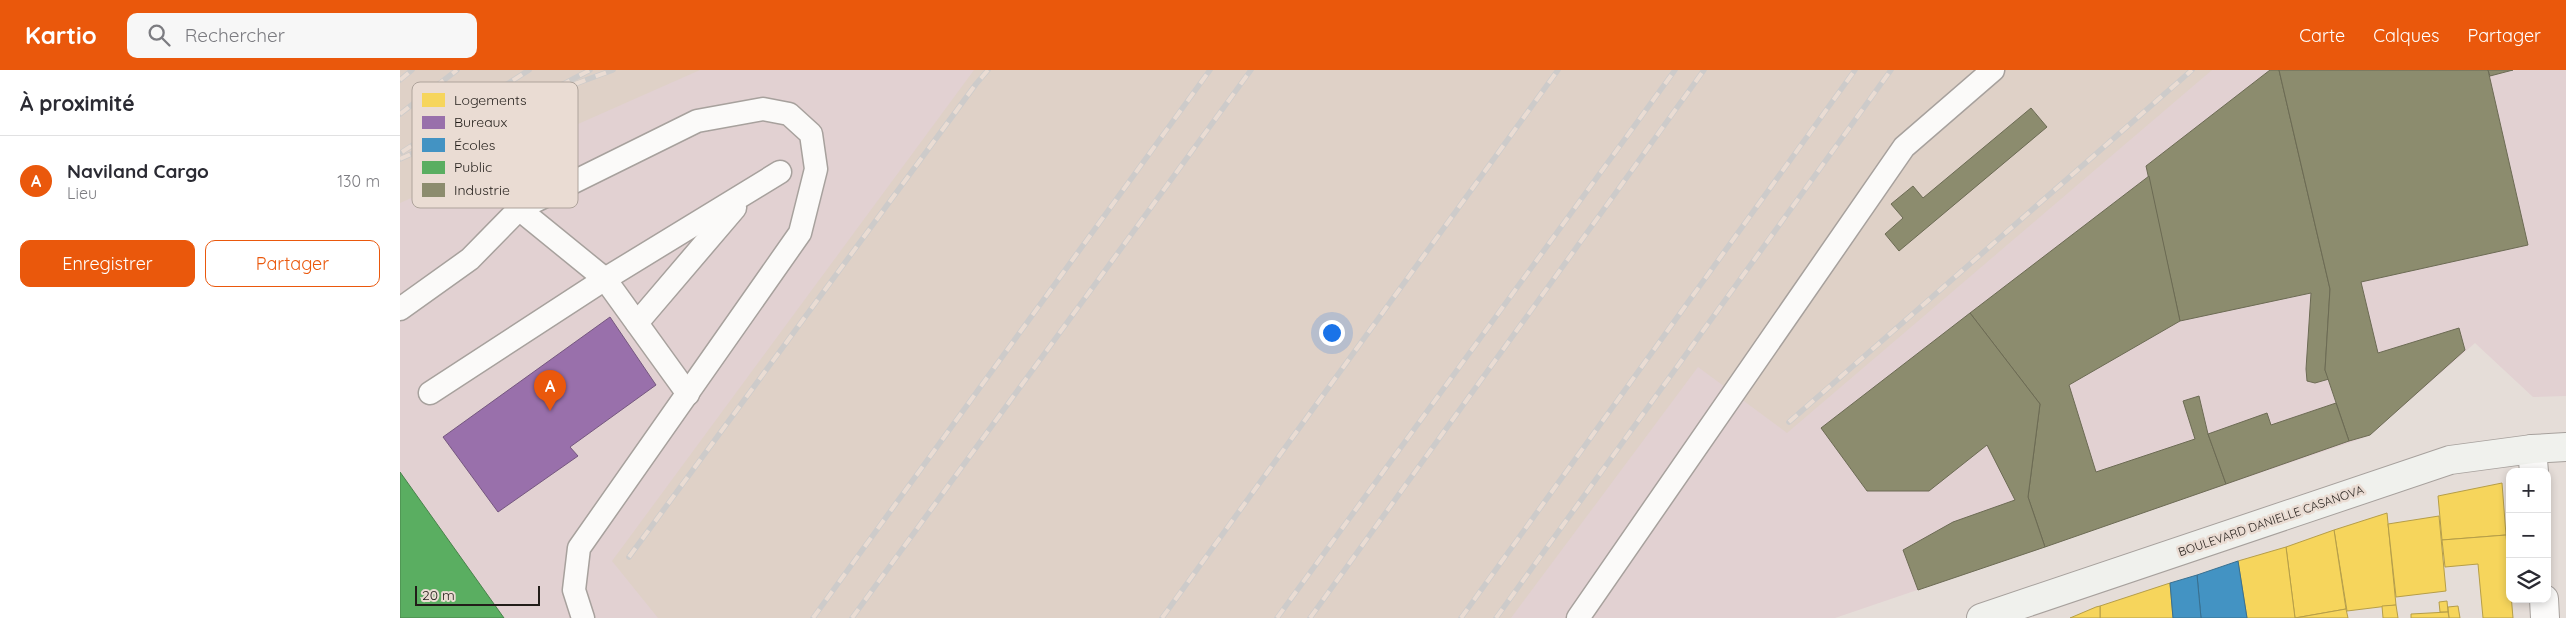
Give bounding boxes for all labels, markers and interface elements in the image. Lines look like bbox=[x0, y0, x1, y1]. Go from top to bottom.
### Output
search box bbox=[127, 13, 477, 58]
text: Kartio bbox=[25, 20, 97, 50]
icon: search bbox=[145, 21, 173, 49]
text: Rechercher bbox=[185, 23, 285, 47]
text: Carte bbox=[2299, 24, 2345, 47]
text: Calques bbox=[2373, 24, 2440, 47]
text: Partager bbox=[2468, 24, 2541, 47]
legend bbox=[412, 82, 578, 208]
text: À proximité bbox=[20, 90, 135, 116]
text: Logements bbox=[454, 91, 527, 109]
text: Bureaux bbox=[454, 113, 507, 131]
text: Écoles bbox=[454, 136, 495, 154]
text: Public bbox=[454, 158, 492, 176]
text: Naviland Cargo bbox=[67, 159, 209, 183]
text: A bbox=[31, 171, 41, 191]
text: 130 m bbox=[337, 171, 380, 191]
text: Industrie bbox=[454, 181, 510, 199]
text: Lieu bbox=[67, 183, 97, 203]
button: Enregistrer bbox=[20, 240, 195, 287]
button: Partager bbox=[205, 240, 380, 287]
your location bbox=[1319, 320, 1345, 346]
pin: A bbox=[534, 370, 566, 411]
map controls bbox=[2506, 468, 2551, 603]
button: + bbox=[2506, 468, 2551, 513]
street label: BOULEVARD DANIELLE CASANOVA bbox=[2176, 482, 2366, 559]
button: − bbox=[2506, 513, 2551, 558]
button: layers bbox=[2506, 558, 2551, 603]
scale bar bbox=[415, 583, 540, 606]
text: 20 m bbox=[422, 586, 455, 604]

